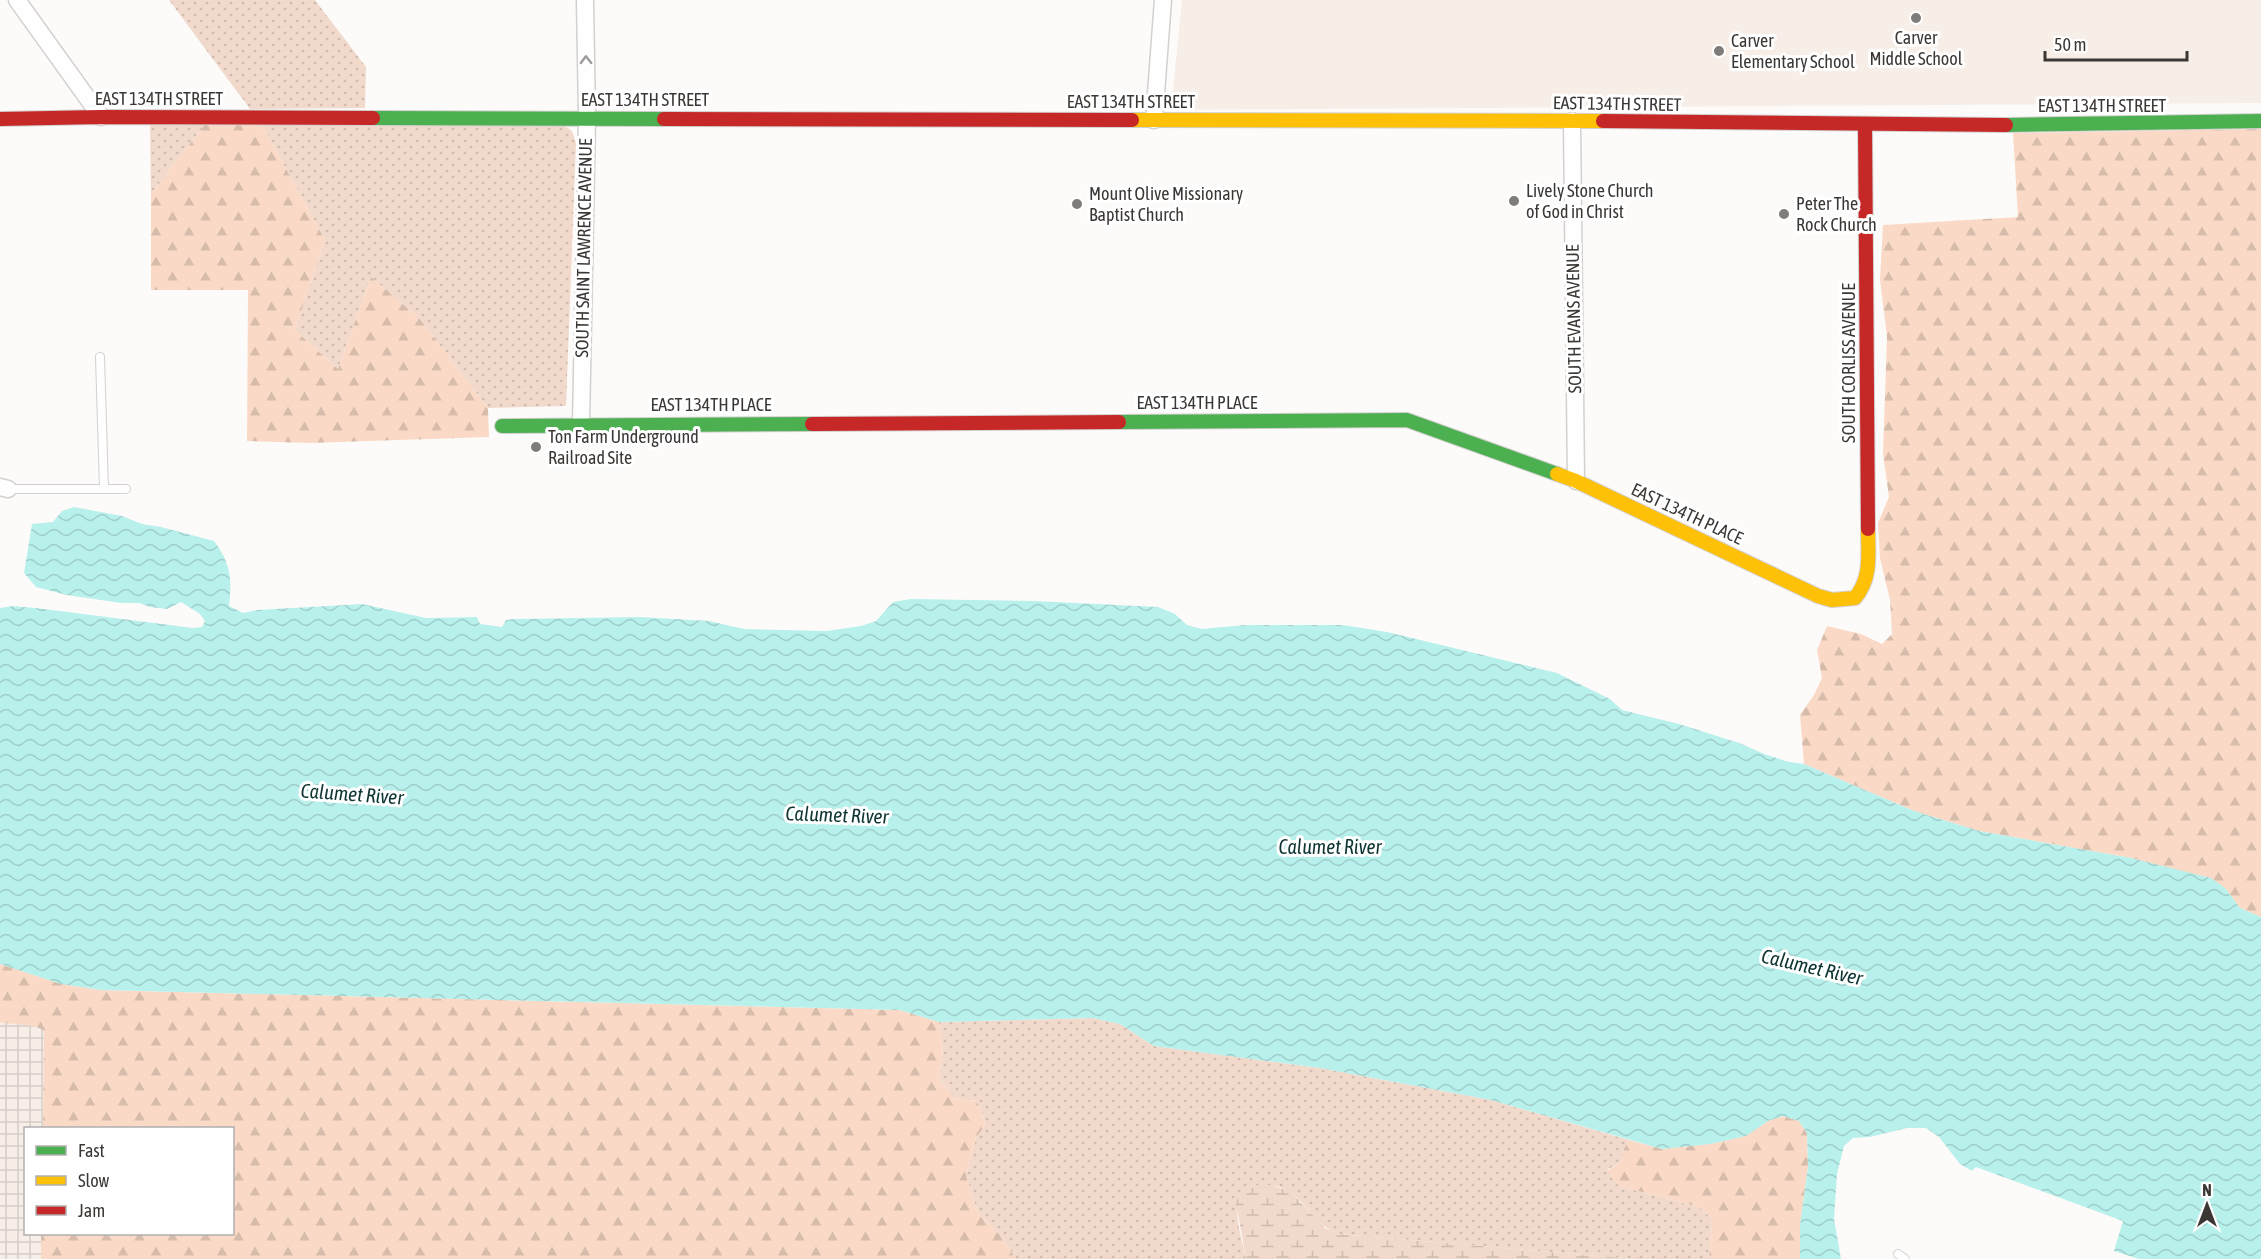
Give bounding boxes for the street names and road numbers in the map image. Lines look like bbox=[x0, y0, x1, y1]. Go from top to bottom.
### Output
street label: EAST 134TH STREET bbox=[95, 88, 223, 109]
street label: EAST 134TH STREET bbox=[581, 89, 709, 110]
street label: EAST 134TH STREET bbox=[1067, 91, 1195, 112]
street label: EAST 134TH STREET bbox=[1553, 92, 1681, 115]
street label: EAST 134TH STREET bbox=[2038, 95, 2166, 116]
street label: SOUTH SAINT LAWRENCE AVENUE bbox=[571, 138, 596, 358]
street label: SOUTH EVANS AVENUE bbox=[1562, 244, 1585, 394]
street label: SOUTH CORLISS AVENUE bbox=[1838, 283, 1859, 443]
street label: EAST 134TH PLACE bbox=[1137, 392, 1258, 413]
street label: EAST 134TH PLACE bbox=[651, 394, 772, 415]
street label: EAST 134TH PLACE bbox=[1628, 478, 1747, 549]

